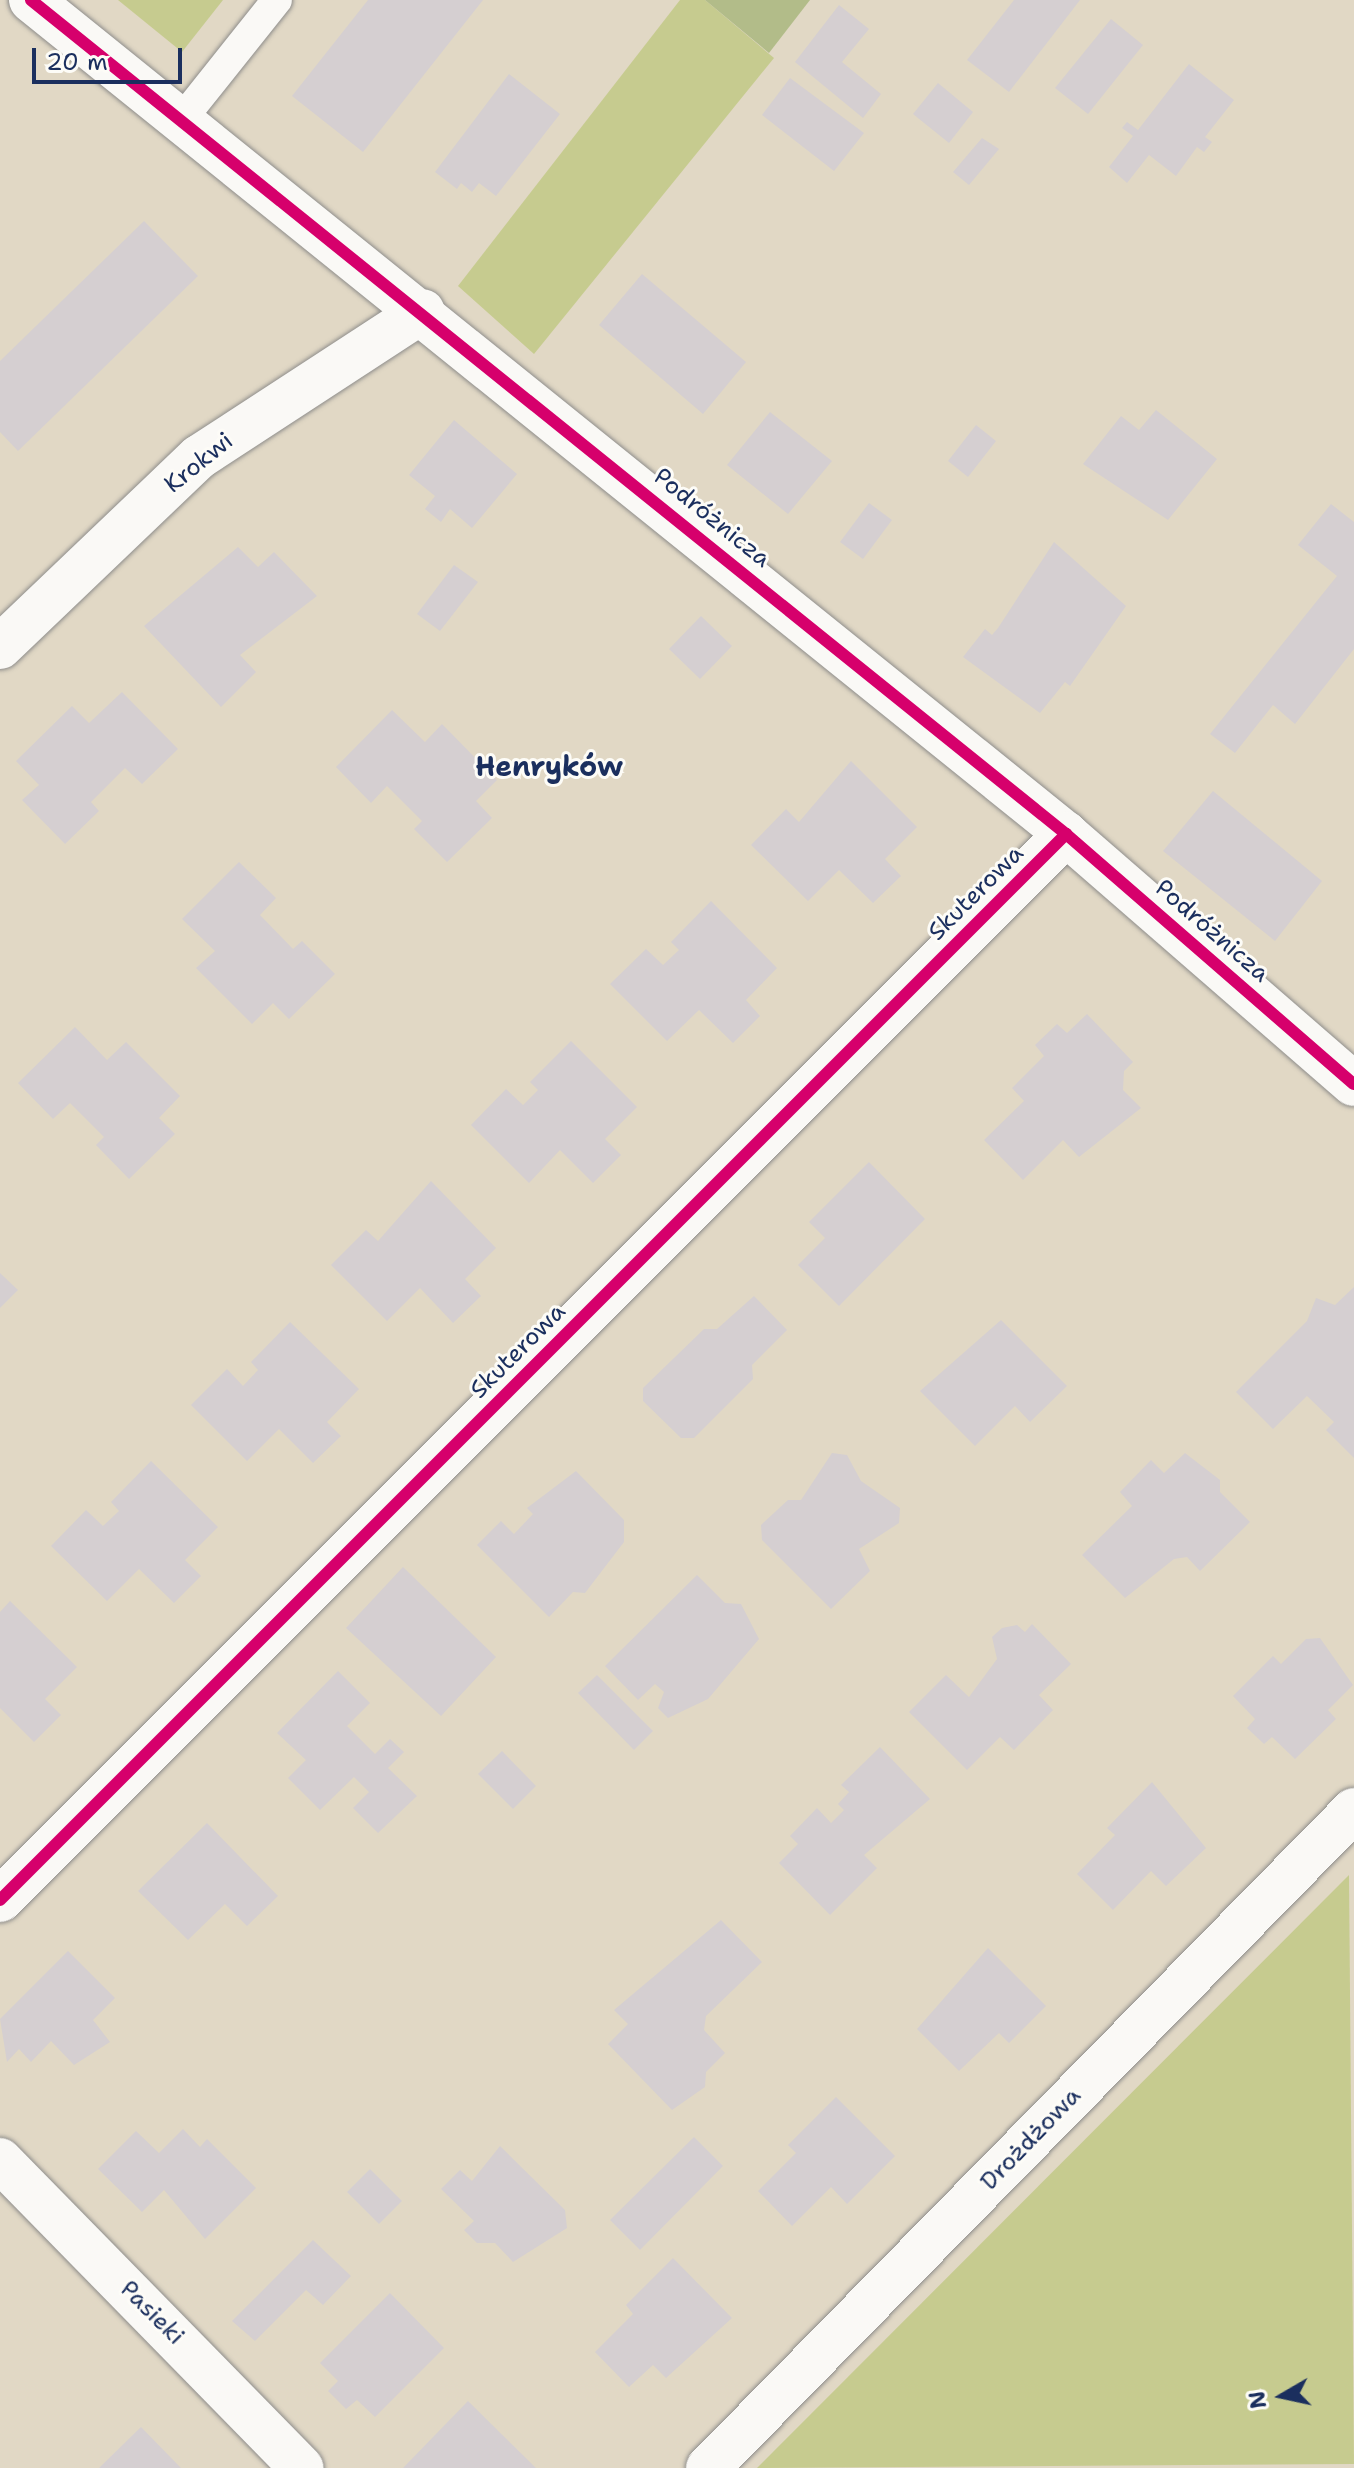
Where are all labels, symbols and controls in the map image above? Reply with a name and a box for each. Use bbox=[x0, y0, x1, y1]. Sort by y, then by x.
scale bar bbox=[36, 32, 186, 82]
text: 20 m bbox=[46, 46, 108, 78]
street label: Krokwi bbox=[159, 427, 239, 499]
street label: Podróżnicza bbox=[648, 462, 776, 574]
district label: Henryków bbox=[475, 749, 623, 783]
street label: Skuterowa bbox=[922, 839, 1030, 947]
street label: Podróżnicza bbox=[1149, 874, 1275, 988]
street label: Skuterowa bbox=[464, 1297, 572, 1405]
street label: Drożdżowa bbox=[975, 2082, 1087, 2196]
street label: Pasieki bbox=[114, 2275, 190, 2351]
north arrow bbox=[1242, 2356, 1322, 2436]
text: N bbox=[1242, 2389, 1273, 2411]

